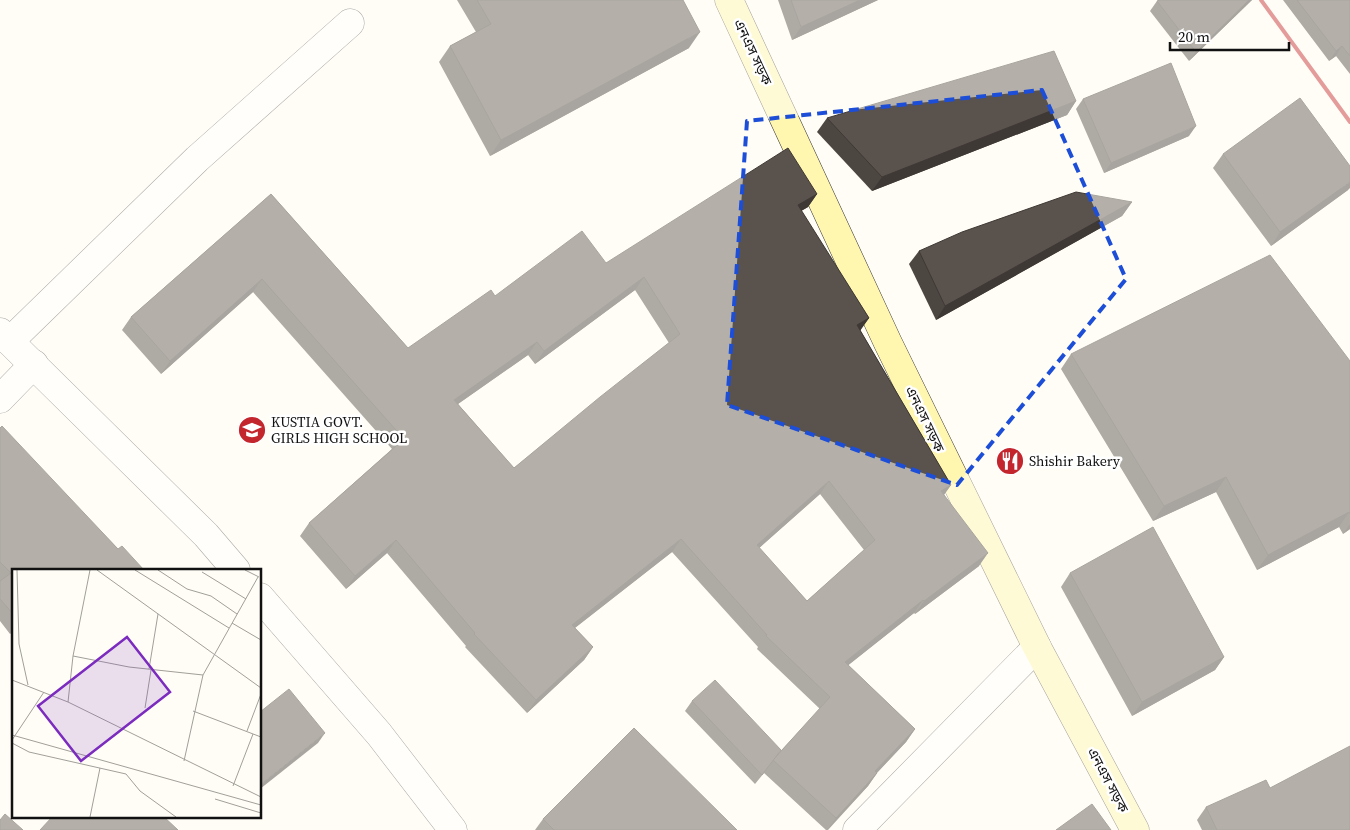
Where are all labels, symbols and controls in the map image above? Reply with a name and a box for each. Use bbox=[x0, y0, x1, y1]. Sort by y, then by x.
street label: এনএস সড়ক bbox=[729, 16, 777, 89]
scale bar bbox=[1170, 20, 1289, 52]
text: 20 m bbox=[1178, 26, 1210, 47]
street label: এনএস সড়ক bbox=[900, 383, 950, 456]
place label: KUSTIA GOVT. GIRLS HIGH SCHOOL bbox=[271, 412, 407, 448]
school or university icon: KUSTIA GOVT. GIRLS HIGH SCHOOL bbox=[237, 415, 267, 445]
restaurant icon: Shishir Bakery bbox=[995, 446, 1025, 476]
place label: Shishir Bakery bbox=[1029, 451, 1121, 471]
inset map bbox=[12, 569, 261, 818]
street label: এনএস সড়ক bbox=[1083, 744, 1134, 817]

